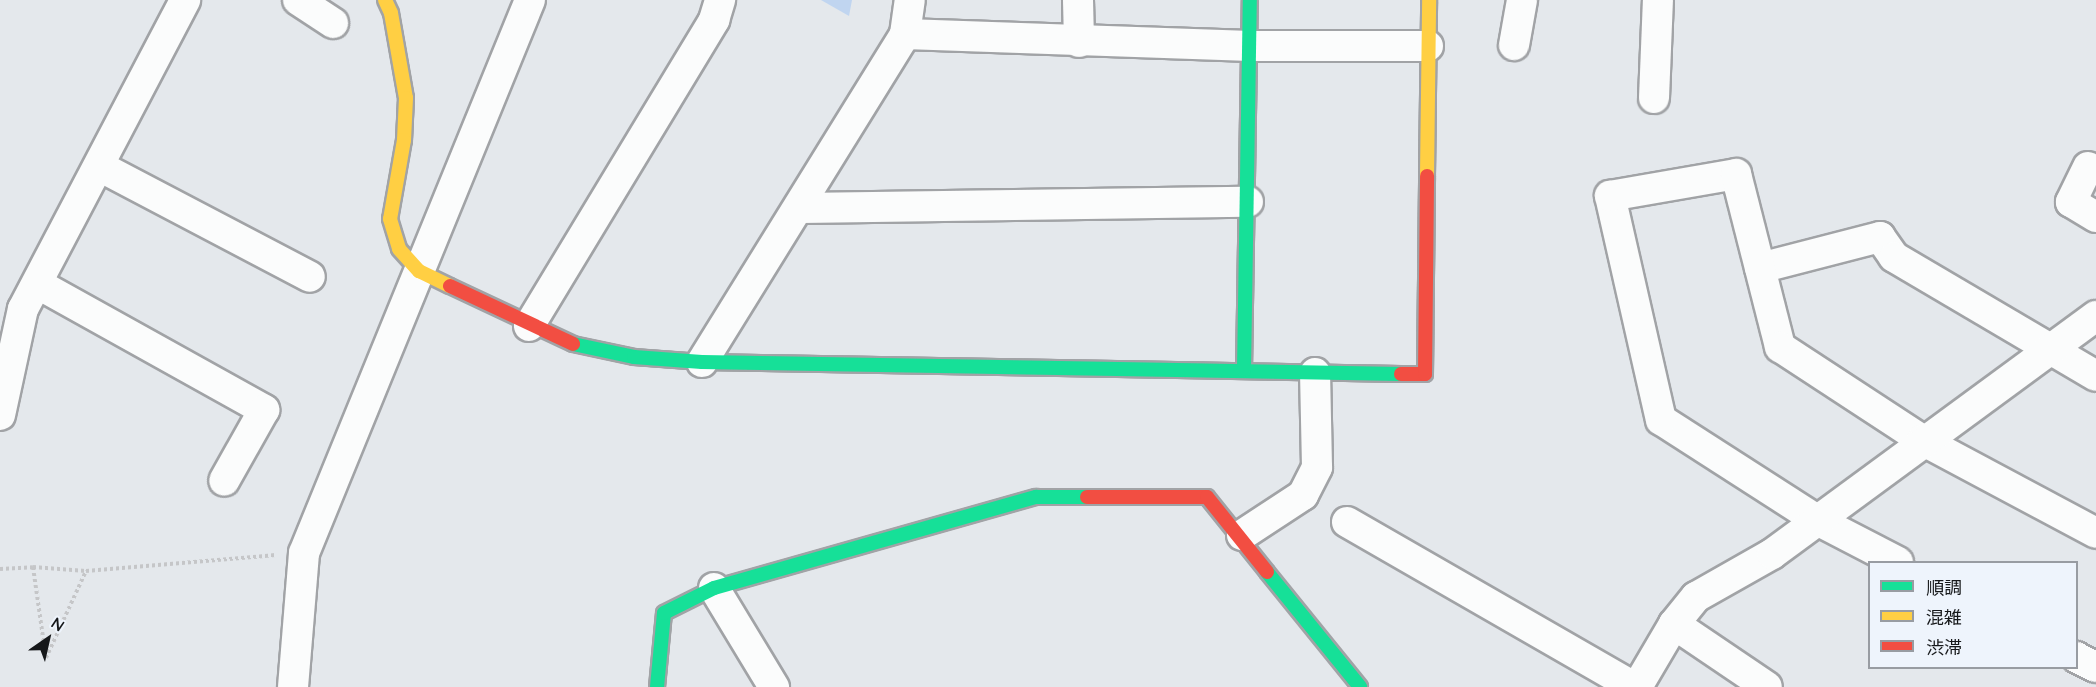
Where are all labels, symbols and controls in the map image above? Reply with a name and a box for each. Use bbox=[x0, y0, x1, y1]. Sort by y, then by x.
legend bbox=[1868, 561, 2078, 669]
text: 順調 bbox=[1926, 576, 1962, 599]
text: 混雑 bbox=[1926, 606, 1962, 629]
north arrow bbox=[18, 609, 78, 669]
text: N bbox=[48, 612, 69, 636]
text: 渋滞 bbox=[1926, 636, 1962, 659]

